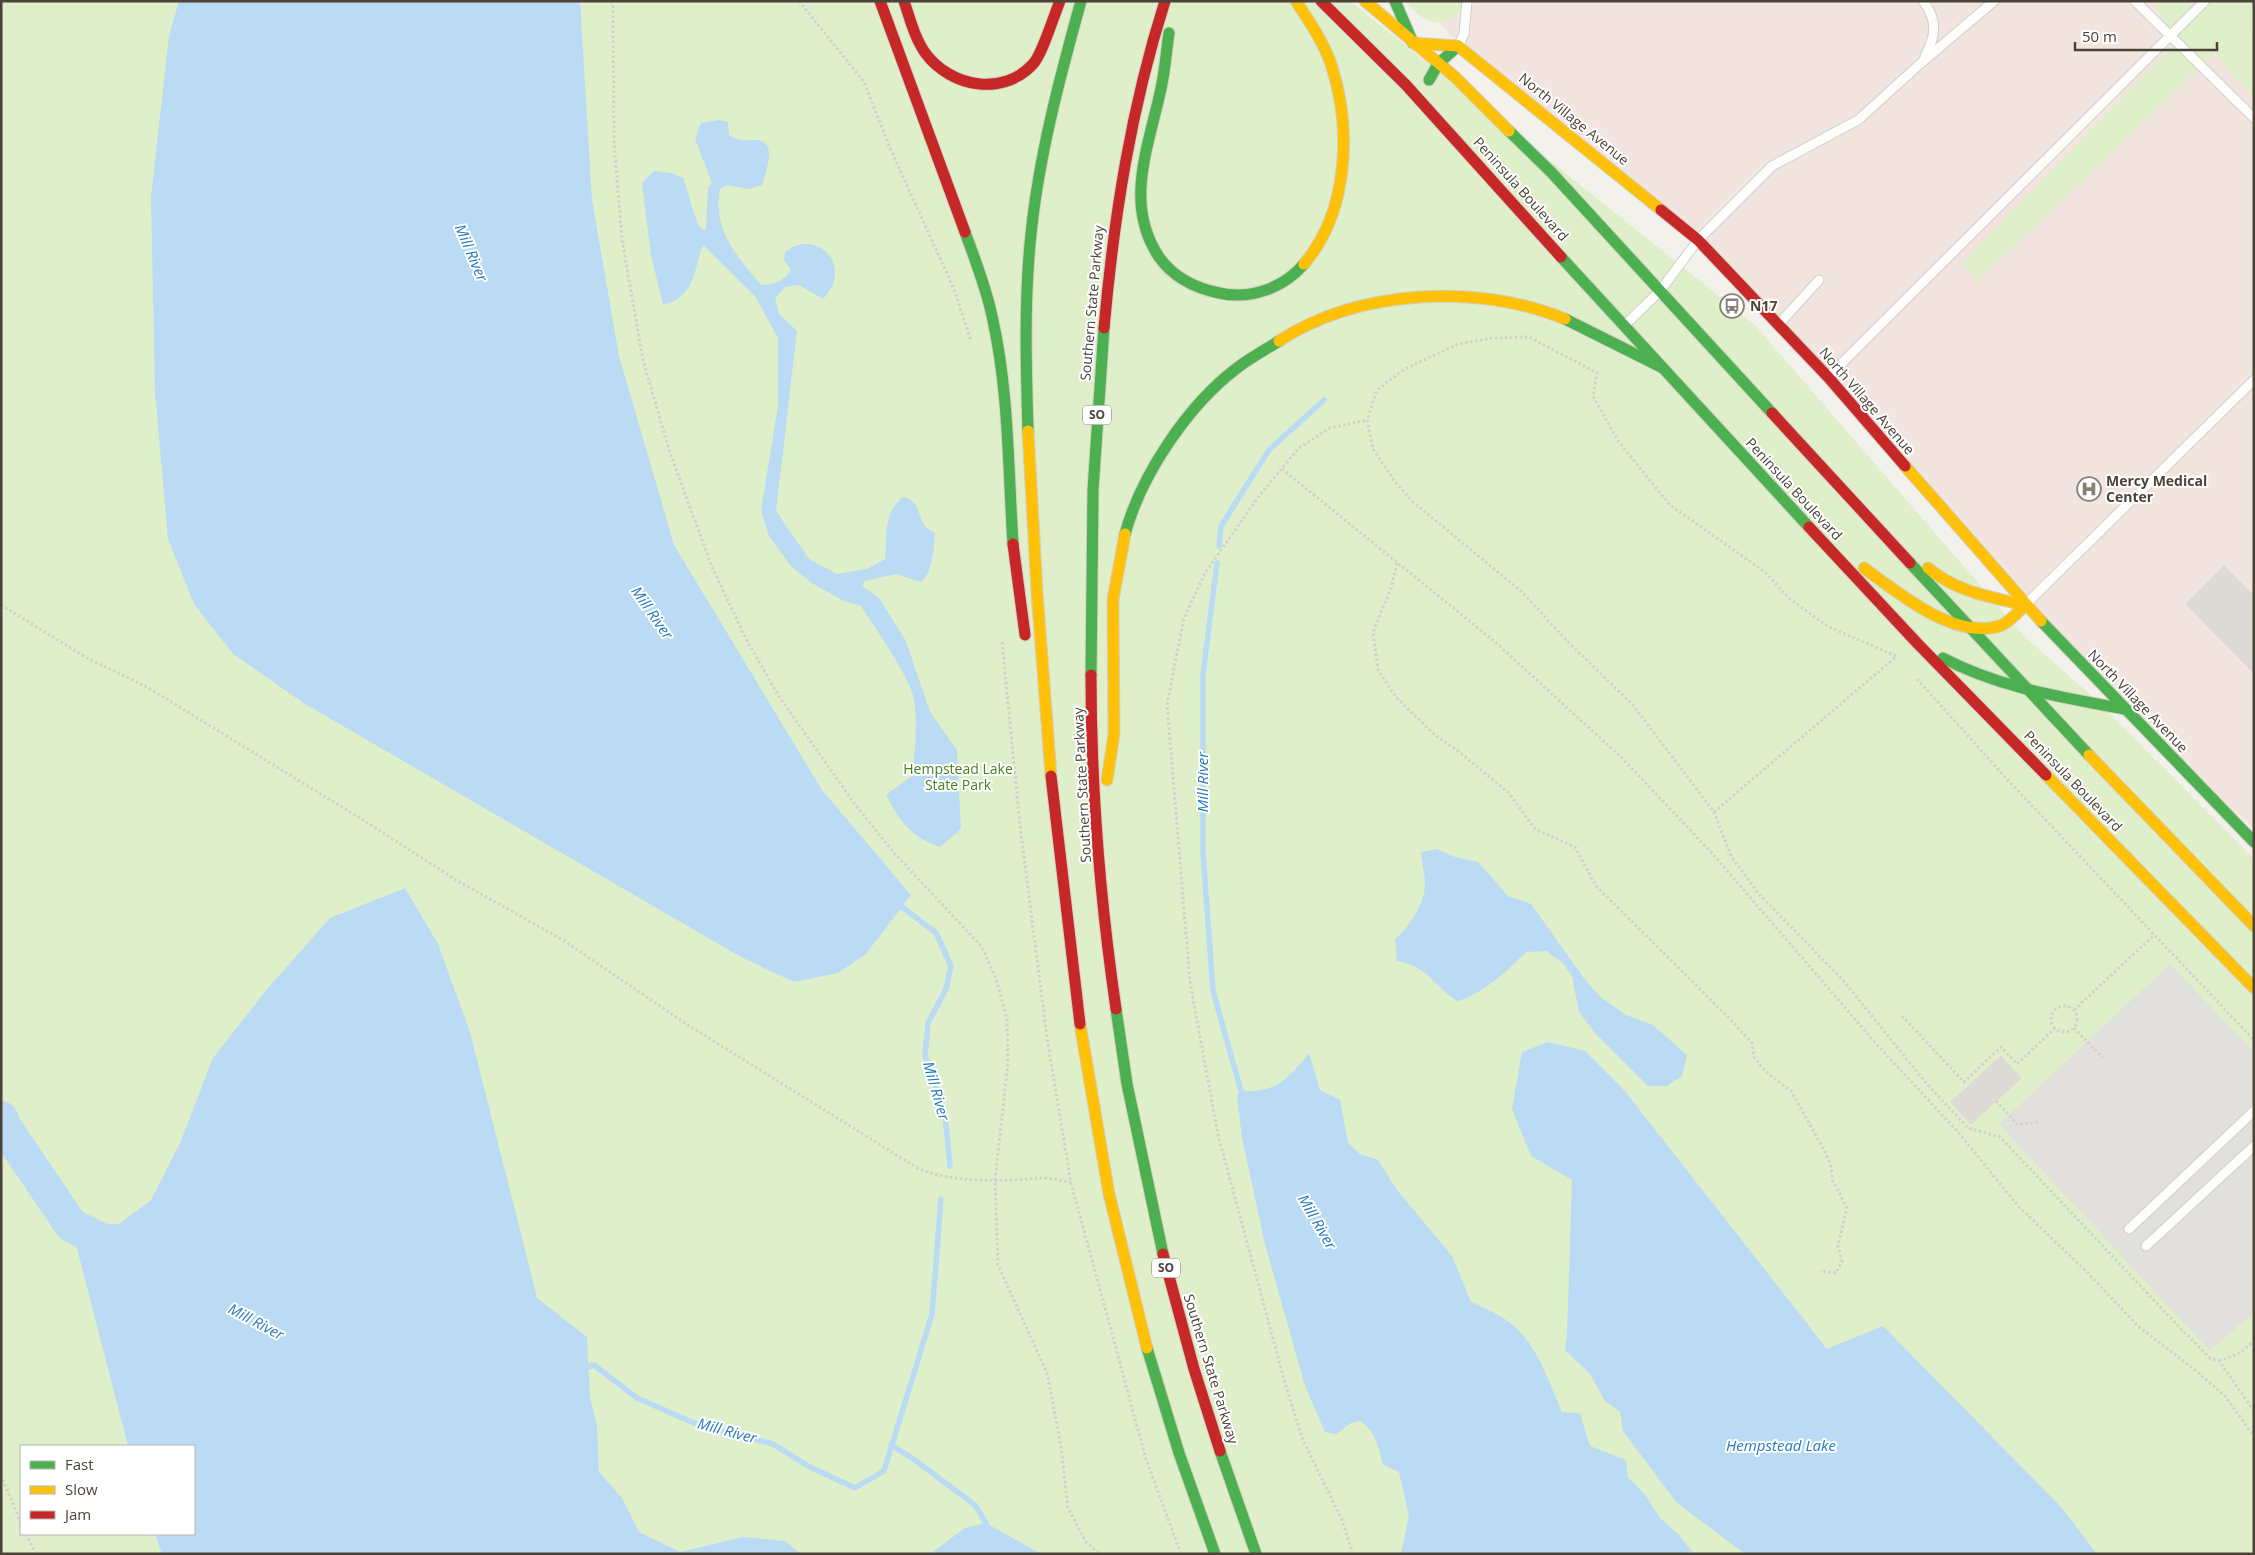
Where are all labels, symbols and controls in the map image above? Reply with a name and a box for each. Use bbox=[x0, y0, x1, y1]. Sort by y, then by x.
scale bar bbox=[2075, 20, 2218, 52]
text: 50 m bbox=[2082, 26, 2117, 46]
street label: North Village Avenue bbox=[1515, 68, 1633, 169]
street label: Peninsula Boulevard bbox=[1470, 133, 1573, 245]
water label: Mill River bbox=[451, 221, 493, 285]
street label: Southern State Parkway bbox=[1075, 223, 1108, 381]
bus stop icon: N17 bbox=[1719, 293, 1745, 319]
place label: N17 bbox=[1750, 296, 1777, 315]
street label: North Village Avenue bbox=[1815, 343, 1919, 459]
road number: SO bbox=[1083, 406, 1111, 424]
street label: Peninsula Boulevard bbox=[1742, 433, 1847, 544]
place label: Mercy Medical Center bbox=[2106, 471, 2207, 506]
hospital icon: Mercy Medical Center bbox=[2076, 476, 2102, 502]
water label: Mill River bbox=[627, 582, 679, 644]
street label: North Village Avenue bbox=[2084, 645, 2193, 756]
street label: Southern State Parkway bbox=[1068, 706, 1095, 863]
street label: Peninsula Boulevard bbox=[2020, 726, 2127, 835]
water label: Mill River bbox=[1192, 751, 1212, 812]
park label: Hempstead Lake State Park bbox=[903, 759, 1013, 794]
water label: Mill River bbox=[919, 1059, 955, 1124]
water label: Mill River bbox=[1294, 1190, 1342, 1254]
road number: SO bbox=[1152, 1258, 1180, 1278]
street label: Southern State Parkway bbox=[1180, 1292, 1244, 1447]
water label: Mill River bbox=[225, 1298, 289, 1345]
water label: Mill River bbox=[695, 1413, 760, 1448]
water label: Hempstead Lake bbox=[1726, 1435, 1836, 1455]
legend bbox=[20, 1445, 195, 1535]
text: Fast bbox=[65, 1454, 94, 1474]
text: Slow bbox=[65, 1479, 98, 1499]
text: Jam bbox=[63, 1504, 91, 1524]

